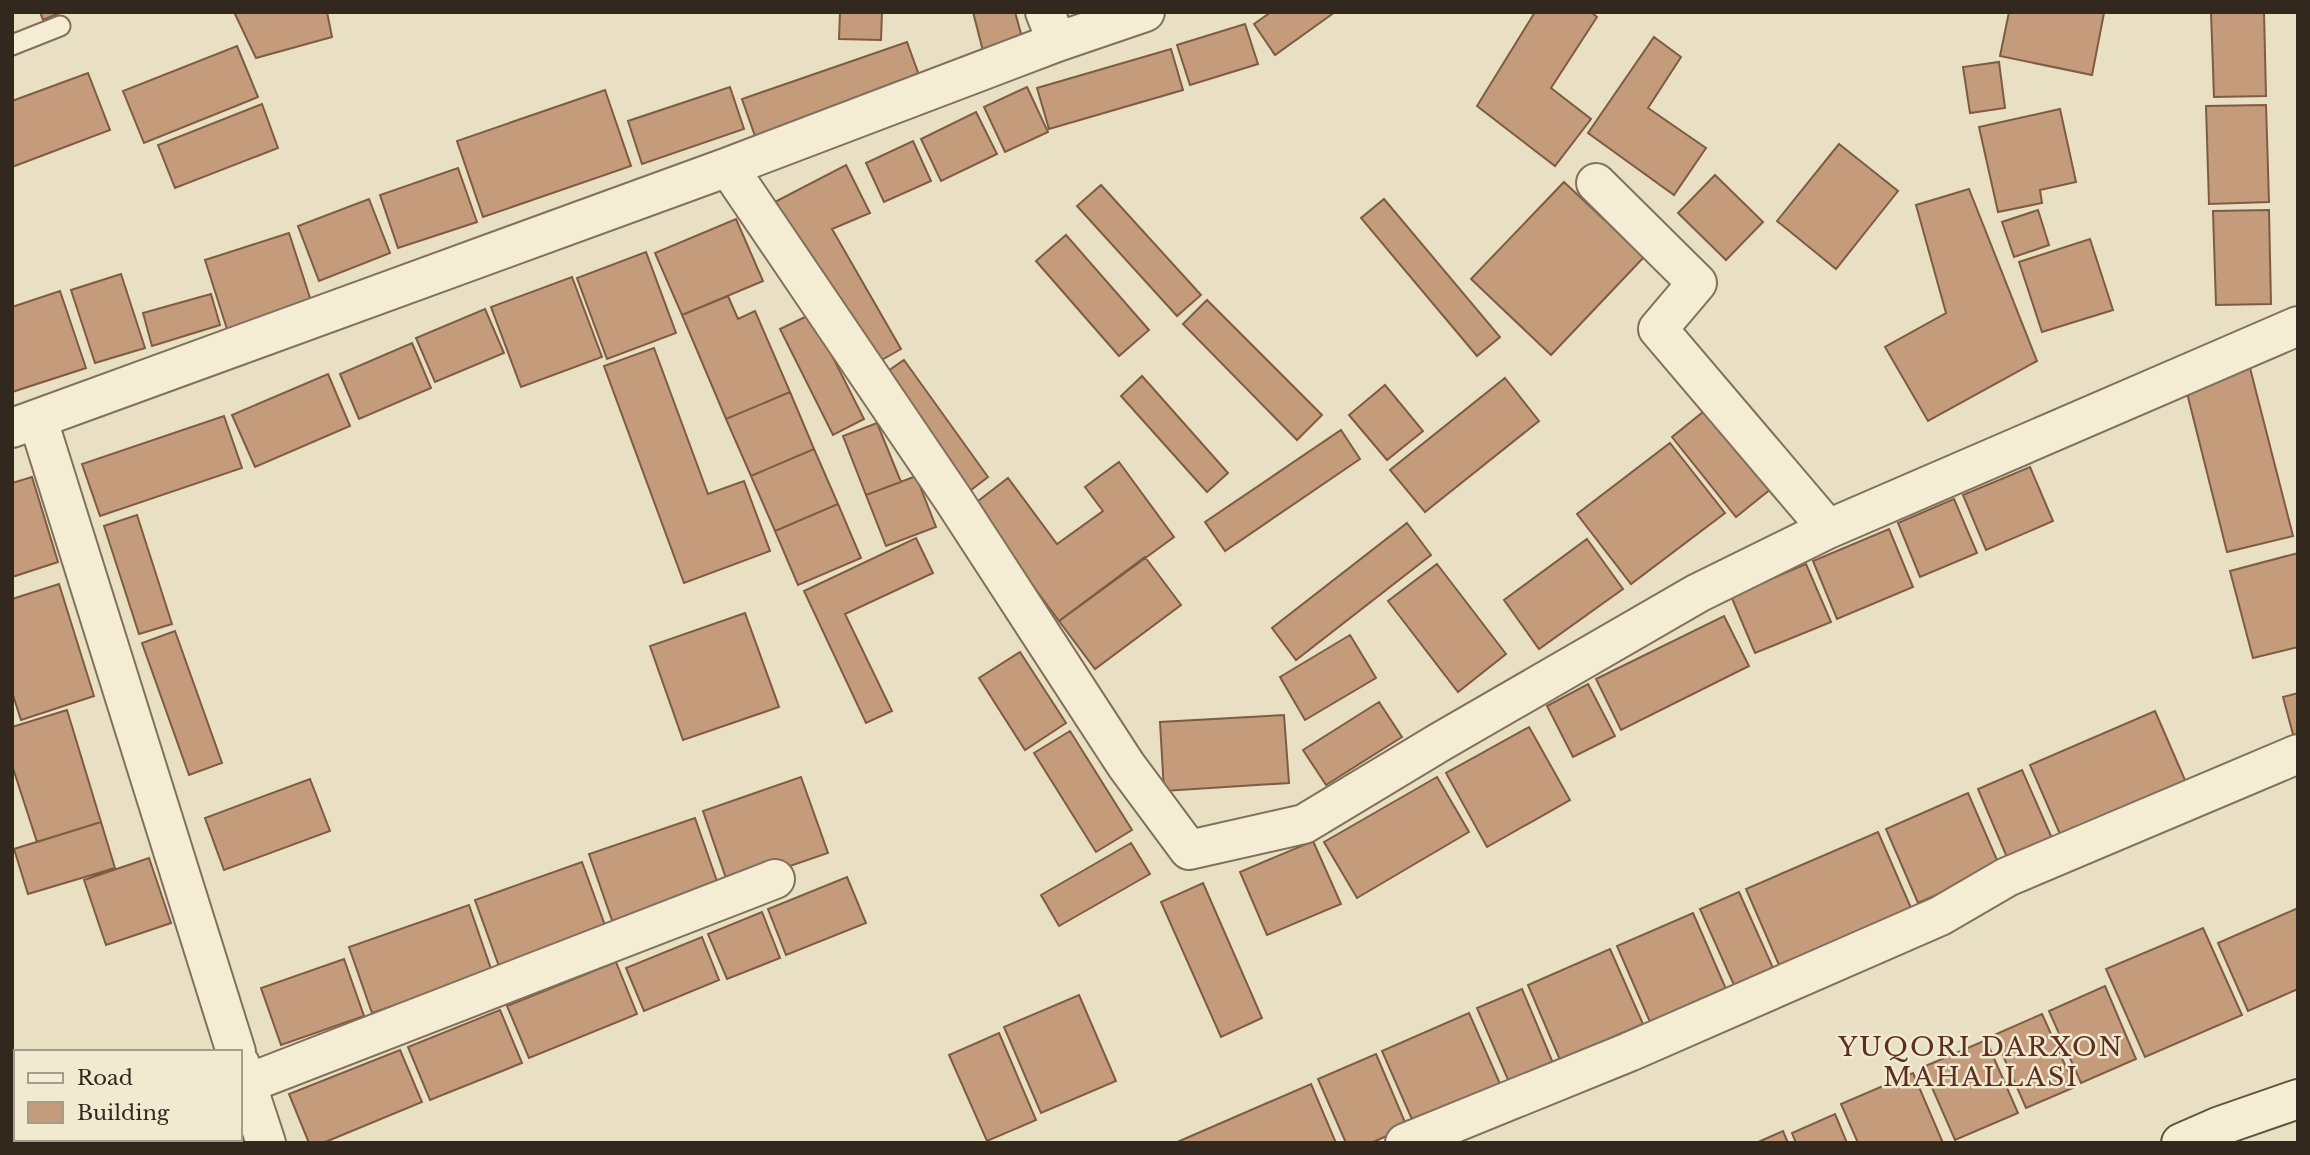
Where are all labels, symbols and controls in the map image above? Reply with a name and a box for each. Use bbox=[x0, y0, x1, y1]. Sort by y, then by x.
district label: YUQORI DARXON MAHALLASI bbox=[1837, 1031, 2124, 1093]
legend bbox=[14, 1050, 242, 1141]
text: Road bbox=[77, 1065, 133, 1091]
text: Building bbox=[77, 1100, 170, 1126]

